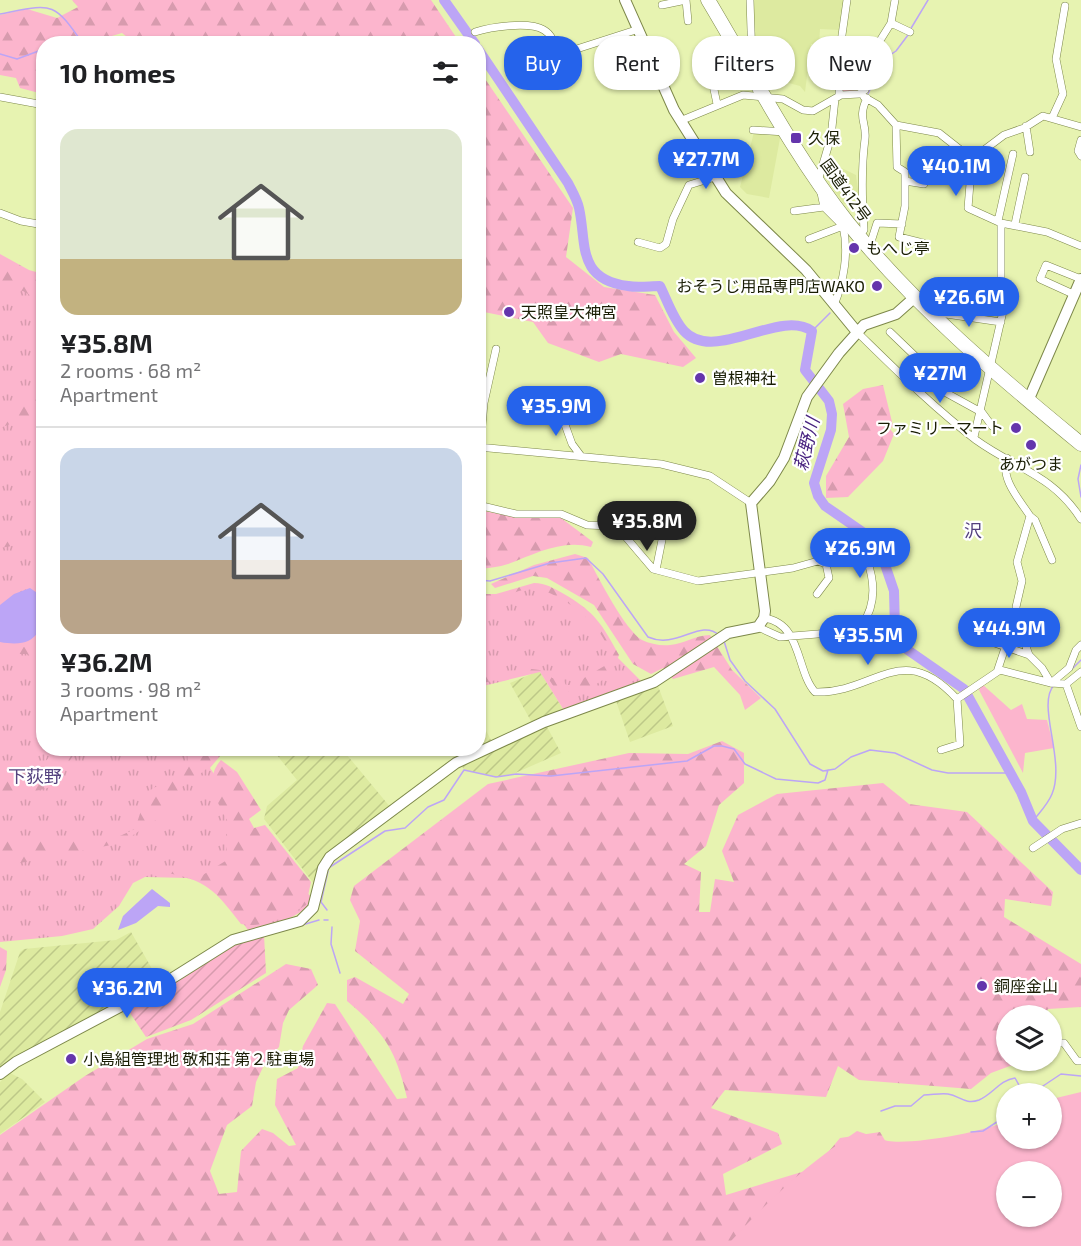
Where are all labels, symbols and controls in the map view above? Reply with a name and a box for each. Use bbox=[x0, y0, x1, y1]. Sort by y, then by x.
chip: Buy bbox=[504, 36, 582, 90]
chip: Rent bbox=[594, 36, 680, 90]
chip: Filters bbox=[692, 36, 795, 90]
chip: New bbox=[807, 36, 893, 90]
icon: filters bbox=[429, 56, 462, 89]
text: 10 homes bbox=[60, 57, 176, 88]
place label: 久保 bbox=[808, 128, 840, 147]
marker: 久保 bbox=[789, 131, 803, 145]
pin: ¥27.7M bbox=[657, 139, 755, 190]
text: ¥27.7M bbox=[672, 146, 740, 170]
pin: ¥40.1M bbox=[907, 146, 1005, 197]
text: ¥40.1M bbox=[921, 153, 991, 177]
street label: 国道412号 bbox=[817, 155, 876, 225]
icon: home bbox=[207, 168, 315, 276]
place label: もへじ亭 bbox=[866, 238, 930, 257]
marker: もへじ亭 bbox=[847, 241, 861, 255]
place label: おそうじ用品専門店WAKO bbox=[676, 276, 865, 295]
pin: ¥26.6M bbox=[920, 277, 1018, 328]
marker: おそうじ用品専門店WAKO bbox=[870, 279, 884, 293]
text: ¥26.6M bbox=[933, 284, 1005, 308]
place label: 天照皇大神宮 bbox=[521, 302, 617, 321]
marker: 天照皇大神宮 bbox=[502, 305, 516, 319]
text: ¥35.8M bbox=[60, 327, 153, 358]
pin: ¥27M bbox=[904, 353, 976, 404]
text: 2 rooms · 68 m² bbox=[60, 358, 201, 382]
text: ¥27M bbox=[913, 360, 967, 384]
place label: 曽根神社 bbox=[712, 368, 776, 387]
marker: 曽根神社 bbox=[693, 371, 707, 385]
text: Apartment bbox=[60, 382, 158, 406]
pin: ¥35.9M bbox=[507, 386, 605, 437]
text: ¥35.9M bbox=[521, 393, 591, 417]
water label: 萩野川 bbox=[789, 413, 824, 473]
place label: ファミリーマート bbox=[876, 418, 1004, 437]
marker: ファミリーマート bbox=[1009, 421, 1023, 435]
marker: あがつま bbox=[1024, 438, 1038, 452]
place label: あがつま bbox=[999, 454, 1063, 473]
icon: home bbox=[207, 487, 315, 595]
pin: ¥35.8M bbox=[598, 501, 696, 552]
text: ¥35.8M bbox=[611, 508, 683, 532]
district label: 沢 bbox=[964, 519, 982, 541]
pin: ¥26.9M bbox=[811, 528, 909, 579]
text: ¥26.9M bbox=[824, 535, 896, 559]
pin: ¥44.9M bbox=[960, 608, 1058, 659]
pin: ¥35.5M bbox=[819, 615, 917, 666]
text: ¥44.9M bbox=[972, 615, 1046, 639]
text: ¥35.5M bbox=[833, 622, 903, 646]
text: ¥36.2M bbox=[60, 646, 153, 677]
text: 3 rooms · 98 m² bbox=[60, 677, 201, 701]
text: Apartment bbox=[60, 701, 158, 725]
district label: 下荻野 bbox=[8, 765, 62, 787]
pin: ¥36.2M bbox=[78, 968, 176, 1019]
text: ¥36.2M bbox=[91, 975, 163, 999]
place label: 銅座金山 bbox=[994, 976, 1058, 995]
marker: 銅座金山 bbox=[975, 979, 989, 993]
map controls bbox=[996, 1005, 1062, 1227]
button: layers bbox=[996, 1005, 1062, 1071]
place label: 小島組管理地 敬和荘 第２駐車場 bbox=[83, 1049, 314, 1068]
marker: 小島組管理地 敬和荘 第２駐車場 bbox=[64, 1052, 78, 1066]
button: + bbox=[996, 1083, 1062, 1149]
button: − bbox=[996, 1161, 1062, 1227]

